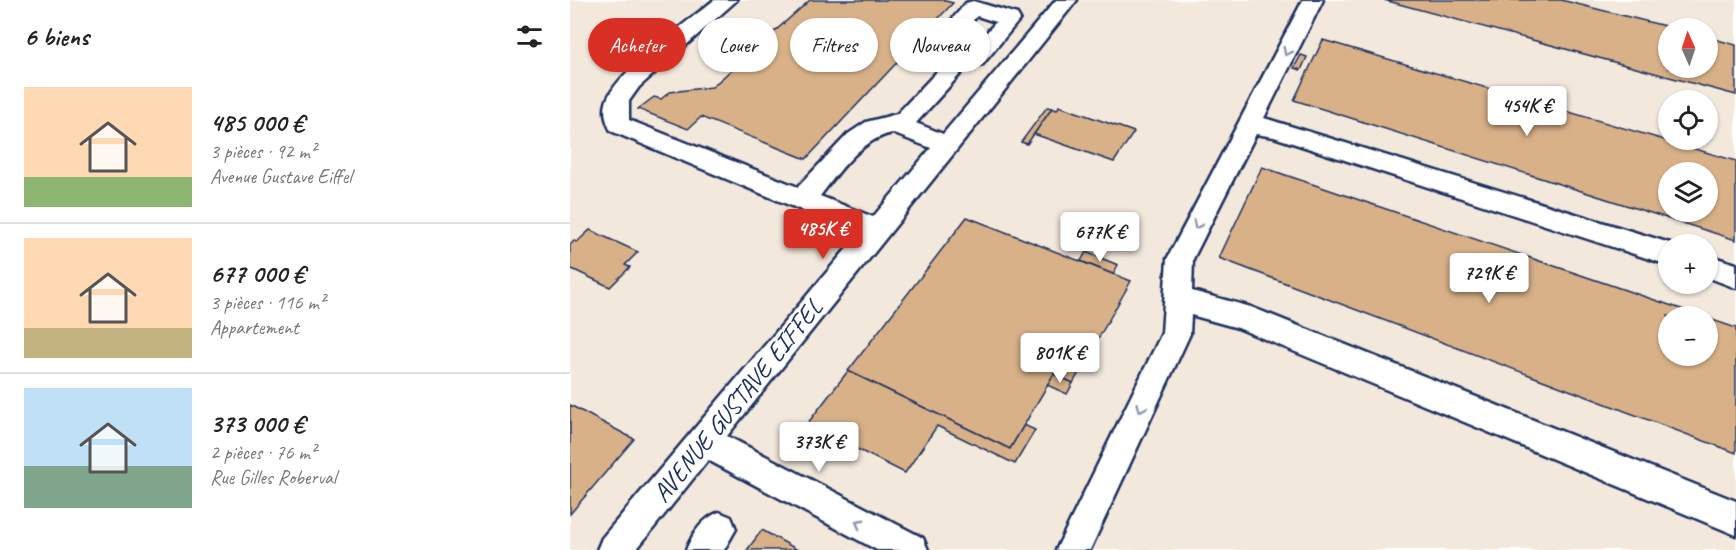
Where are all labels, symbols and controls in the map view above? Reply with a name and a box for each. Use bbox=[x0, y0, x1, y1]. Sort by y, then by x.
chip: Acheter bbox=[588, 18, 686, 72]
chip: Louer bbox=[698, 18, 778, 72]
chip: Filtres bbox=[790, 18, 878, 72]
chip: Nouveau bbox=[890, 18, 990, 72]
north arrow bbox=[1658, 18, 1718, 78]
map controls bbox=[1658, 18, 1718, 366]
text: 6 biens bbox=[24, 20, 89, 53]
icon: filters bbox=[513, 20, 546, 53]
one-way arrow bbox=[1282, 46, 1294, 57]
pin: 454K € bbox=[1478, 86, 1576, 137]
button: locate bbox=[1658, 90, 1718, 150]
text: 454K € bbox=[1502, 93, 1552, 118]
text: 485 000 € bbox=[210, 106, 304, 139]
icon: home bbox=[72, 111, 144, 183]
text: 3 pièces · 92 m² bbox=[210, 139, 316, 164]
button: layers bbox=[1658, 162, 1718, 222]
text: Avenue Gustave Eiffel bbox=[210, 164, 352, 189]
pin: 485K € bbox=[774, 209, 872, 260]
pin: 677K € bbox=[1051, 212, 1149, 263]
text: 485K € bbox=[798, 216, 848, 241]
text: 677K € bbox=[1074, 219, 1126, 244]
one-way arrow bbox=[1193, 219, 1204, 230]
button: + bbox=[1658, 234, 1718, 294]
pin: 729K € bbox=[1440, 253, 1538, 304]
text: 677 000 € bbox=[210, 257, 305, 290]
text: 729K € bbox=[1464, 260, 1514, 285]
icon: home bbox=[72, 262, 144, 334]
text: 3 pièces · 116 m² bbox=[210, 290, 325, 315]
street label: AVENUE GUSTAVE EIFFEL bbox=[645, 291, 830, 509]
button: − bbox=[1658, 306, 1718, 366]
text: Appartement bbox=[210, 315, 299, 340]
pin: 801K € bbox=[1011, 333, 1109, 384]
text: 801K € bbox=[1035, 340, 1086, 365]
one-way arrow bbox=[1136, 402, 1148, 413]
text: 373 000 € bbox=[210, 407, 304, 440]
icon: home bbox=[72, 412, 144, 484]
pin: 373K € bbox=[770, 422, 868, 473]
text: 373K € bbox=[794, 429, 844, 454]
text: 2 pièces · 76 m² bbox=[210, 440, 316, 465]
text: Rue Gilles Roberval bbox=[210, 465, 336, 490]
one-way arrow bbox=[855, 519, 865, 530]

